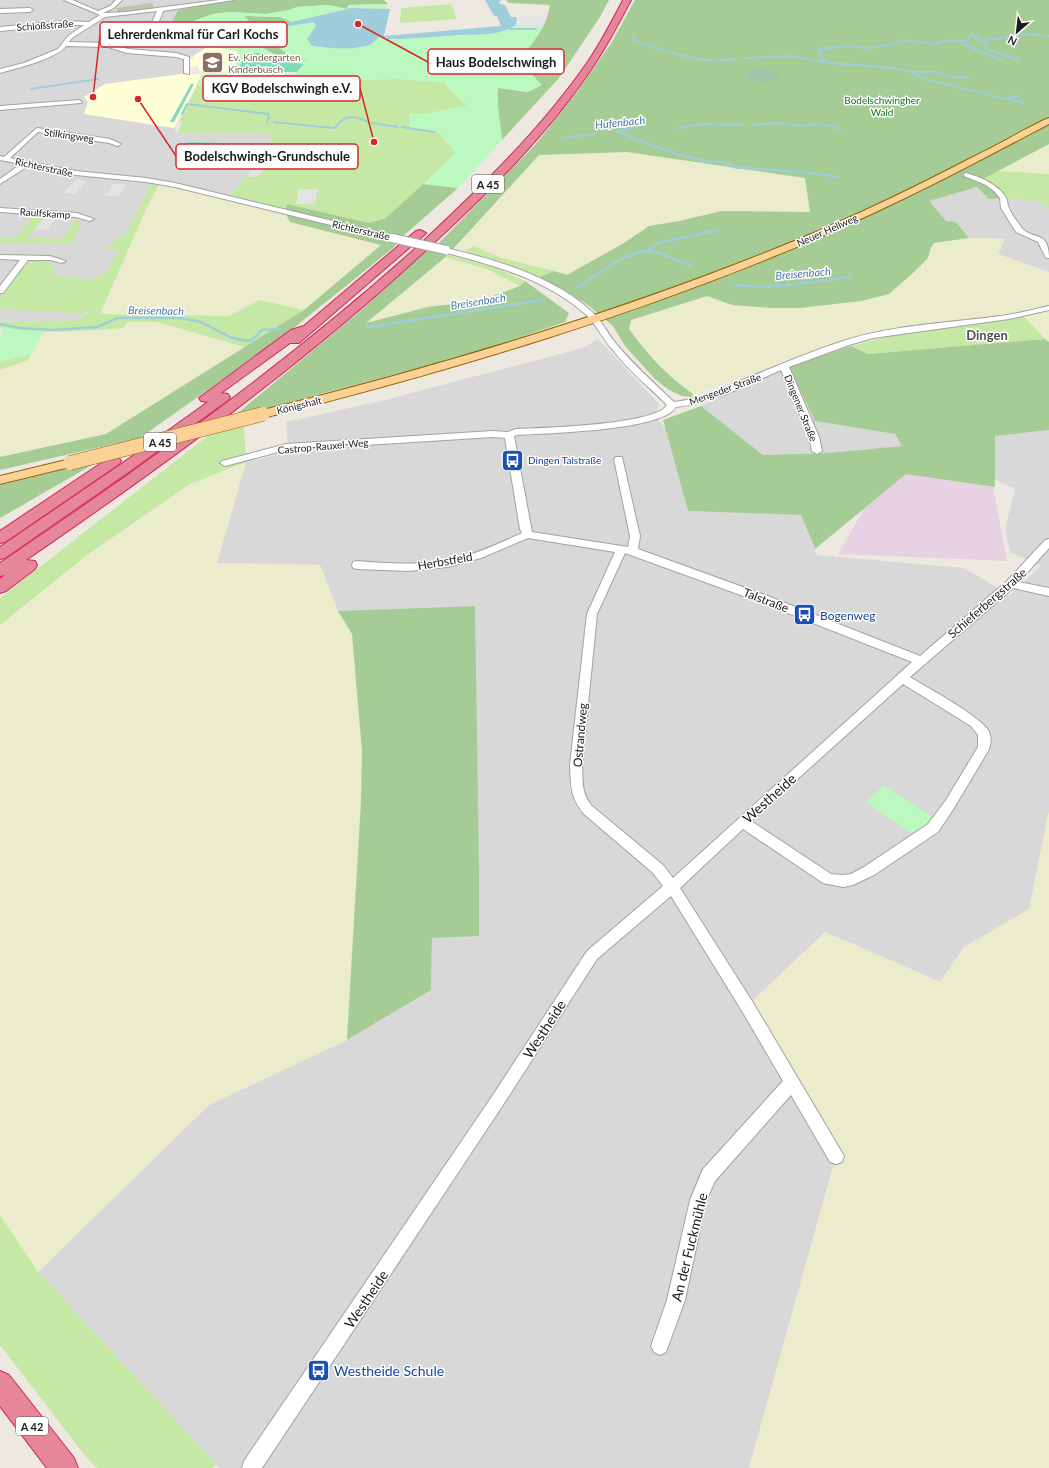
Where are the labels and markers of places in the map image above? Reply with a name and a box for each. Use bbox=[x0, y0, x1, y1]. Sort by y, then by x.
callout: Lehrerdenkmal für Carl Kochs bbox=[100, 22, 287, 47]
callout: Haus Bodelschwingh bbox=[428, 49, 564, 74]
school or university icon: Ev. Kindergarten Kinderbusch bbox=[199, 50, 225, 76]
place label: Ev. Kindergarten Kinderbusch bbox=[228, 51, 301, 75]
callout: KGV Bodelschwingh e.V. bbox=[203, 76, 360, 101]
callout: Bodelschwingh-Grundschule bbox=[176, 144, 358, 169]
bus stop icon: Dingen Talstraße bbox=[499, 447, 525, 473]
place label: Dingen Talstraße bbox=[528, 454, 601, 466]
bus stop icon: Bogenweg bbox=[792, 602, 818, 628]
place label: Bogenweg bbox=[820, 608, 876, 623]
bus stop icon: Westheide Schule bbox=[305, 1357, 331, 1383]
place label: Westheide Schule bbox=[334, 1362, 444, 1379]

